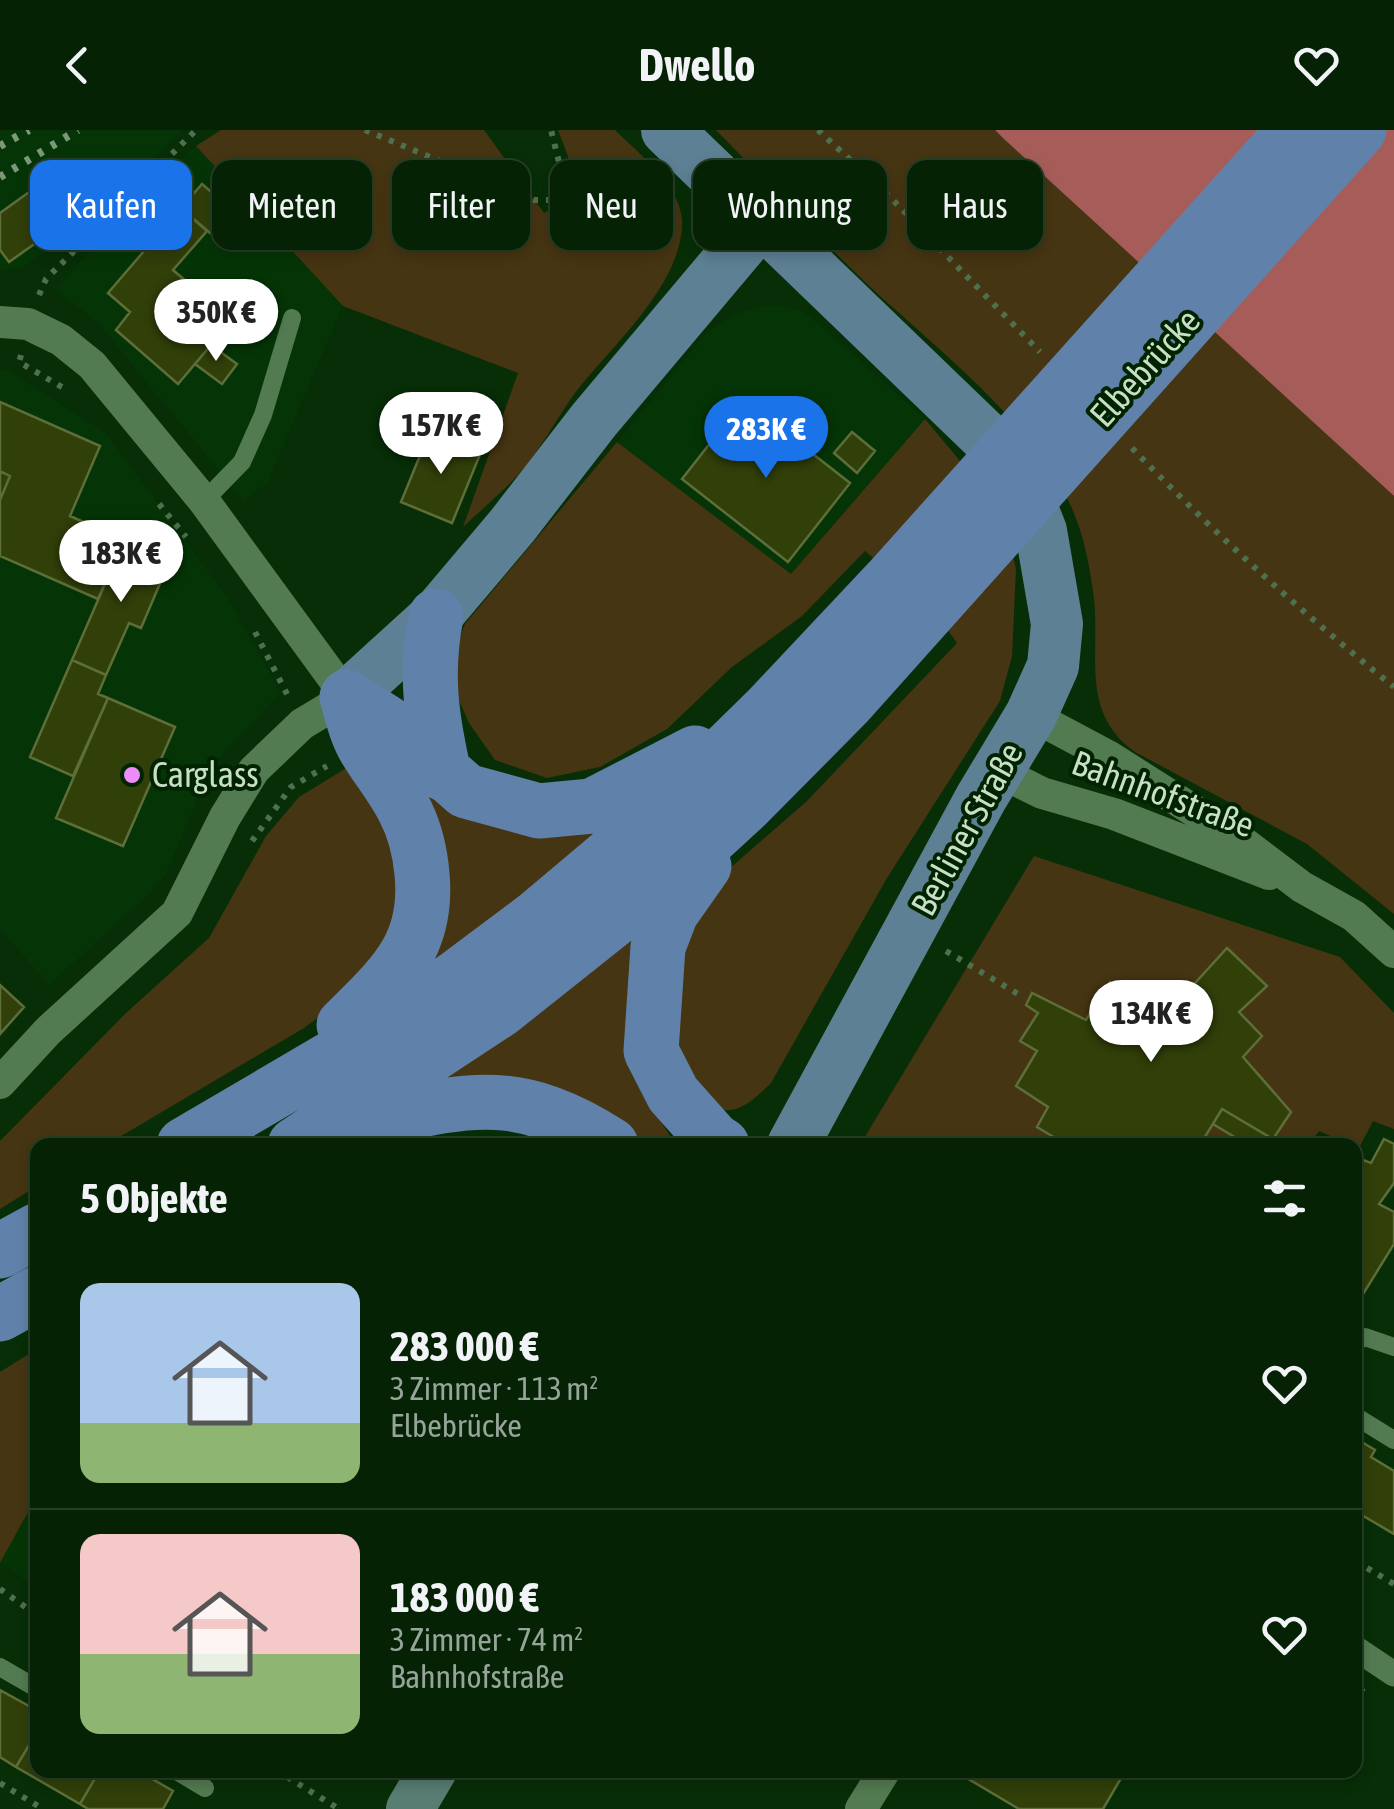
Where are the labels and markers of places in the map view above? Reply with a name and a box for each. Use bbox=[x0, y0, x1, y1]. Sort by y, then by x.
pin: 350K € bbox=[135, 279, 297, 364]
pin: 157K € bbox=[360, 392, 522, 477]
pin: 283K € bbox=[685, 396, 847, 481]
pin: 183K € bbox=[40, 520, 202, 605]
place label: Carglass bbox=[152, 754, 259, 794]
marker: Carglass bbox=[121, 764, 143, 786]
pin: 134K € bbox=[1070, 980, 1232, 1065]

